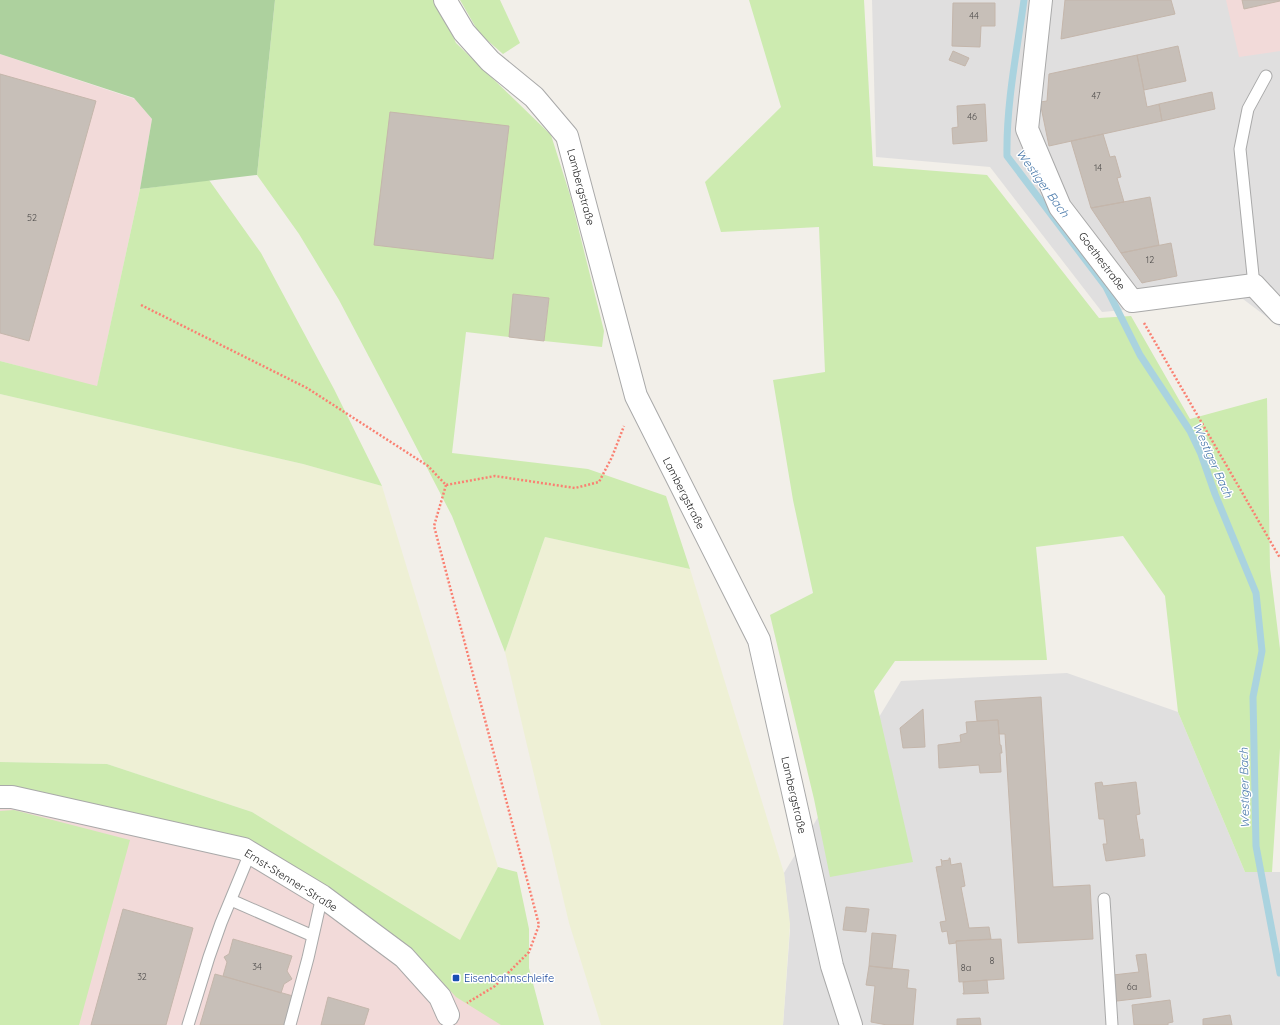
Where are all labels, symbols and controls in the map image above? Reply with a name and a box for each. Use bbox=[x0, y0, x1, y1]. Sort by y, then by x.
house number: 44 bbox=[969, 10, 979, 21]
house number: 47 bbox=[1091, 90, 1101, 101]
house number: 46 bbox=[967, 111, 977, 122]
water label: Westiger Bach bbox=[1013, 146, 1073, 220]
street label: Lambergstraße bbox=[564, 147, 598, 227]
house number: 14 bbox=[1094, 162, 1102, 173]
house number: 52 bbox=[27, 212, 37, 223]
street label: Goethestraße bbox=[1076, 229, 1128, 293]
house number: 12 bbox=[1146, 254, 1154, 265]
water label: Westiger Bach bbox=[1190, 420, 1236, 500]
street label: Lambergstraße bbox=[660, 455, 708, 531]
water label: Westiger Bach bbox=[1236, 747, 1252, 828]
street label: Lambergstraße bbox=[778, 755, 810, 835]
street label: Ernst-Stenner-Straße bbox=[242, 846, 340, 914]
house number: 8 bbox=[990, 955, 995, 966]
house number: 34 bbox=[252, 961, 262, 972]
house number: 8a bbox=[961, 962, 971, 973]
house number: 32 bbox=[137, 971, 147, 982]
place label: Eisenbahnschleife bbox=[464, 971, 554, 985]
marker: Eisenbahnschleife bbox=[451, 973, 461, 983]
house number: 6a bbox=[1127, 981, 1137, 992]

